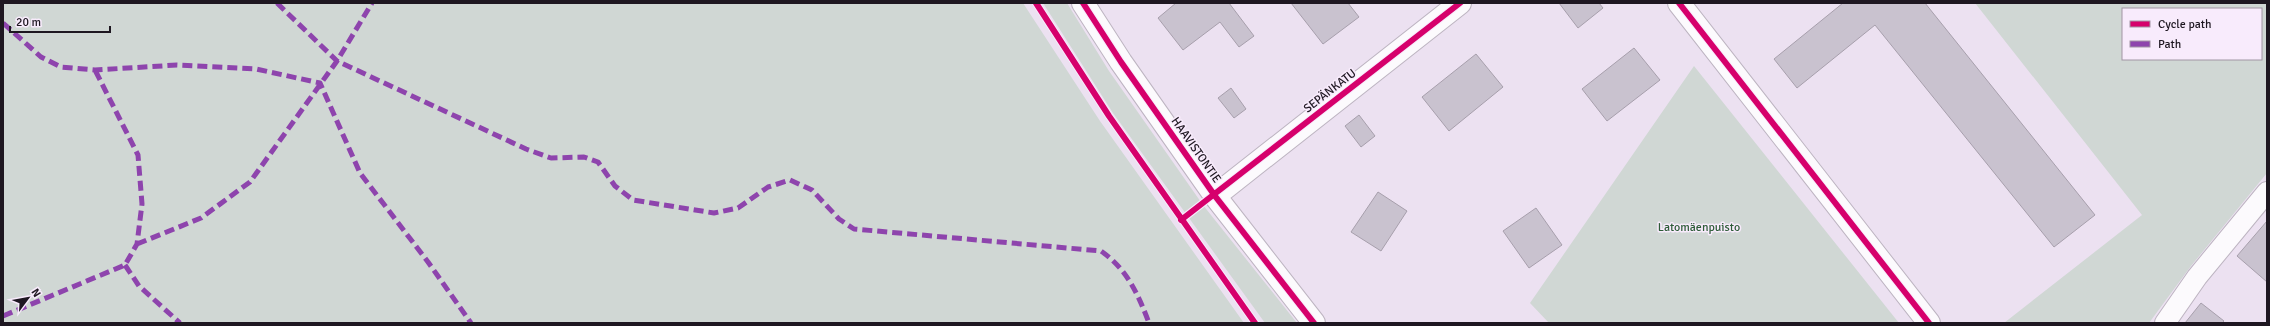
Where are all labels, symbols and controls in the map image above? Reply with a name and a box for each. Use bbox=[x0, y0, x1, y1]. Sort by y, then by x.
scale bar bbox=[10, 8, 110, 34]
legend bbox=[2122, 8, 2262, 60]
text: 20 m bbox=[16, 15, 41, 30]
text: Cycle path bbox=[2158, 17, 2211, 32]
text: Path bbox=[2158, 37, 2181, 52]
street label: SEPÄNKATU bbox=[1301, 66, 1359, 116]
street label: HAAVISTONTIE bbox=[1168, 114, 1224, 186]
park label: Latomäenpuisto bbox=[1658, 220, 1740, 235]
north arrow bbox=[8, 278, 48, 318]
text: N bbox=[29, 286, 44, 300]

